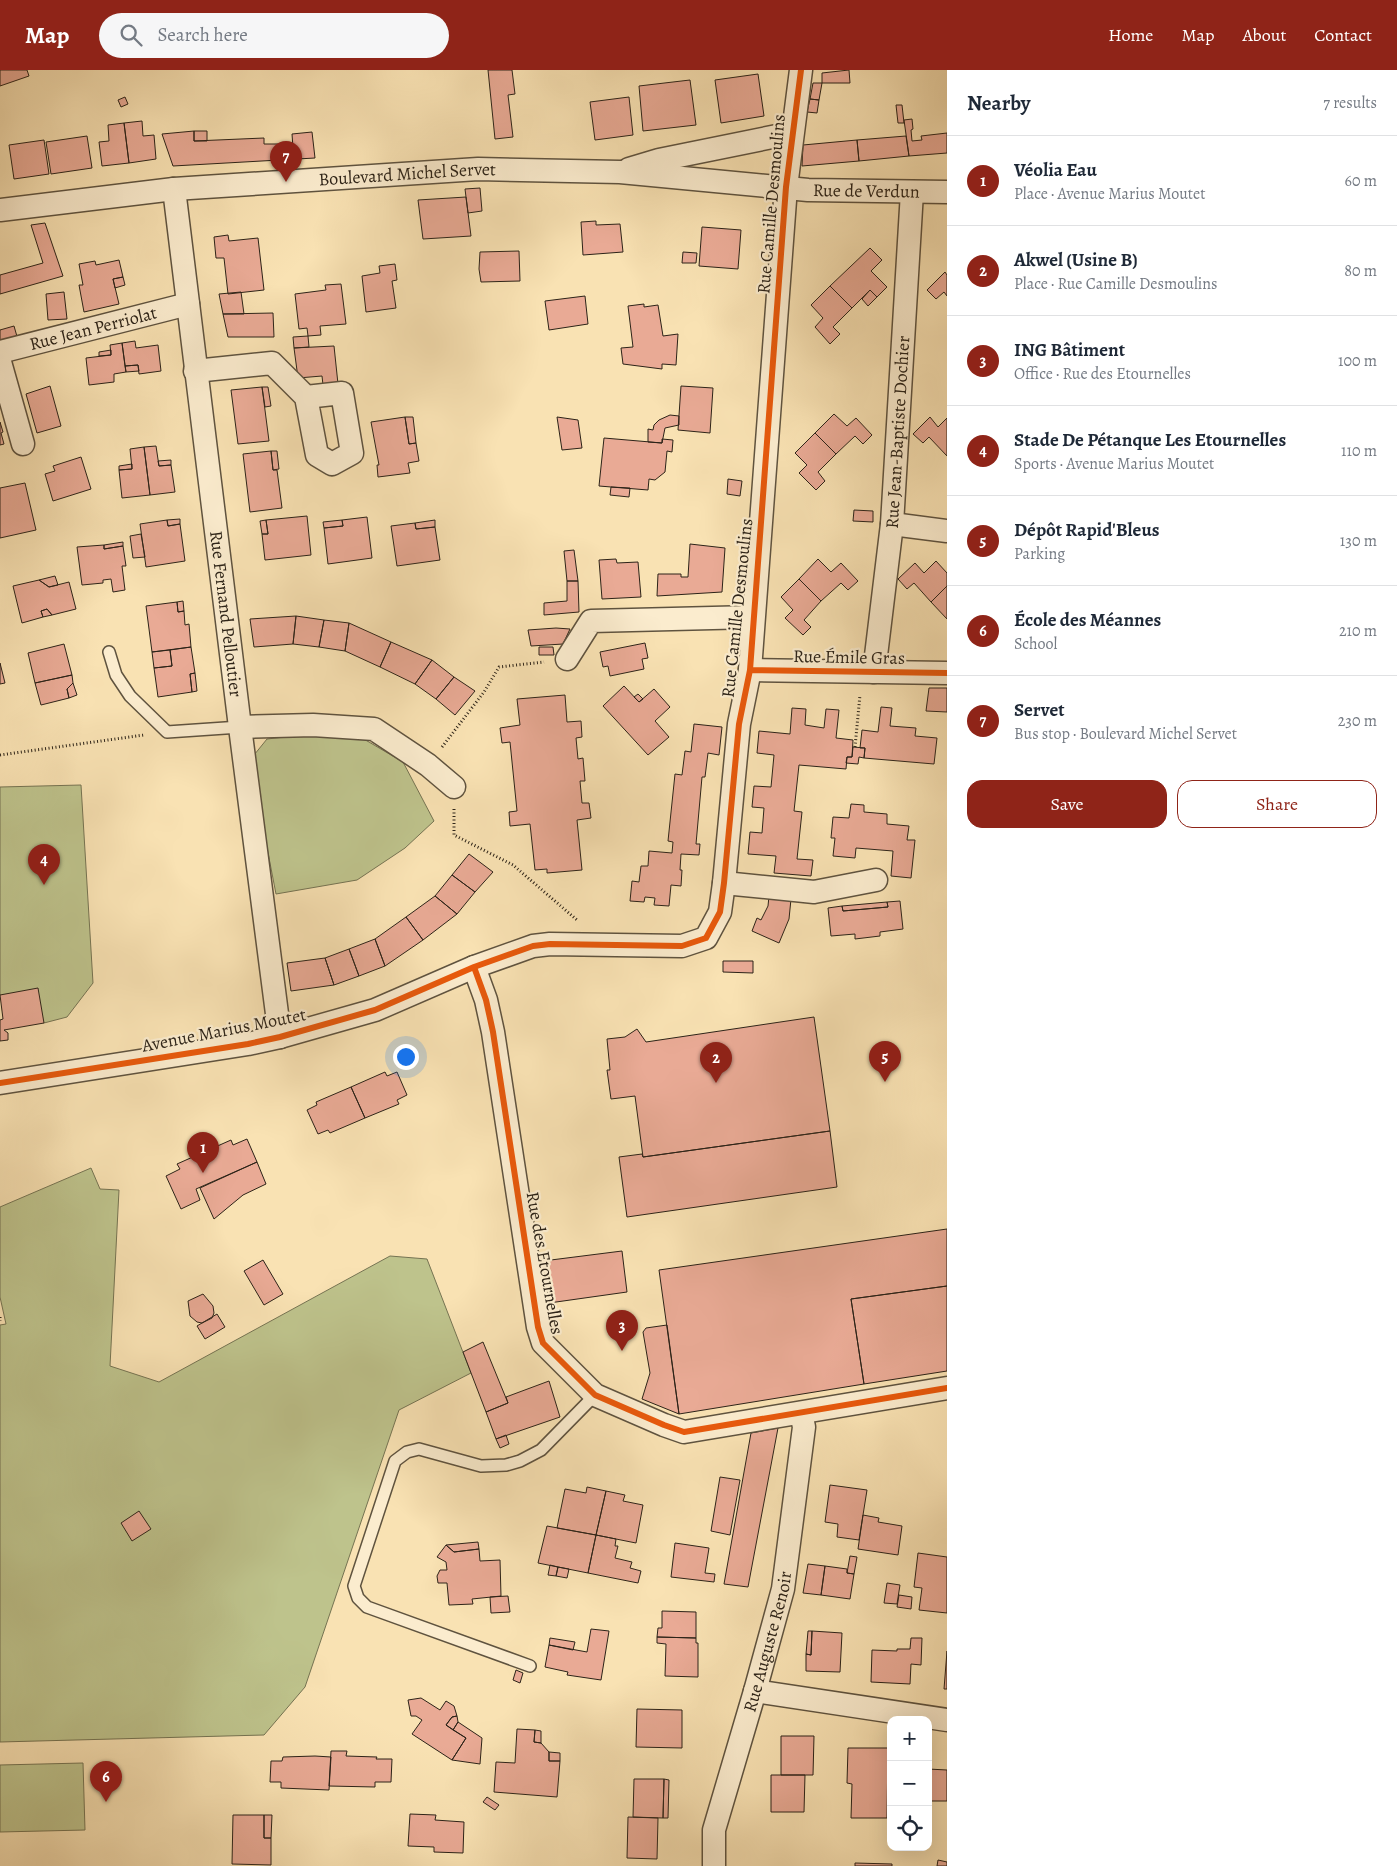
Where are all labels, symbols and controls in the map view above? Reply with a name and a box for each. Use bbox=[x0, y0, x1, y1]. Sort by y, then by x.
search box bbox=[99, 13, 449, 58]
text: Map bbox=[25, 19, 69, 51]
icon: search bbox=[117, 21, 145, 49]
text: Search here bbox=[157, 22, 248, 48]
text: Home bbox=[1108, 23, 1153, 47]
text: Map bbox=[1181, 23, 1214, 47]
text: About bbox=[1242, 23, 1286, 47]
text: Contact bbox=[1314, 23, 1372, 47]
text: Nearby bbox=[967, 89, 1030, 117]
text: 7 results bbox=[1323, 92, 1377, 114]
street label: Rue Camille Desmoulins bbox=[751, 113, 791, 295]
pin: 7 bbox=[270, 141, 302, 182]
street label: Boulevard Michel Servet bbox=[318, 157, 496, 191]
text: Véolia Eau bbox=[1014, 157, 1097, 183]
text: 1 bbox=[980, 170, 986, 192]
text: 60 m bbox=[1345, 170, 1377, 192]
street label: Rue de Verdun bbox=[813, 178, 920, 204]
text: Place · Avenue Marius Moutet bbox=[1014, 183, 1206, 205]
text: Akwel (Usine B) bbox=[1014, 247, 1138, 273]
text: 2 bbox=[979, 260, 987, 282]
text: 80 m bbox=[1344, 260, 1377, 282]
text: Place · Rue Camille Desmoulins bbox=[1014, 273, 1218, 295]
street label: Rue Jean Perriolat bbox=[27, 300, 159, 356]
street label: Rue Jean-Baptiste Dochier bbox=[880, 335, 915, 529]
text: ING Bâtiment bbox=[1014, 337, 1125, 363]
text: 3 bbox=[980, 350, 986, 372]
text: 100 m bbox=[1338, 350, 1377, 372]
text: Office · Rue des Etournelles bbox=[1014, 363, 1191, 385]
text: Stade De Pétanque Les Etournelles bbox=[1014, 427, 1286, 453]
text: 4 bbox=[979, 440, 987, 462]
text: 110 m bbox=[1341, 440, 1377, 462]
text: Sports · Avenue Marius Moutet bbox=[1014, 453, 1214, 475]
street label: Rue Camille Desmoulins bbox=[716, 517, 758, 699]
text: Dépôt Rapid'Bleus bbox=[1014, 517, 1160, 543]
street label: Rue Fernand Pelloutier bbox=[204, 529, 248, 698]
text: 5 bbox=[980, 530, 986, 552]
text: 130 m bbox=[1340, 530, 1377, 552]
text: Parking bbox=[1014, 543, 1065, 565]
text: École des Méannes bbox=[1014, 607, 1161, 633]
text: 6 bbox=[979, 620, 987, 642]
text: 210 m bbox=[1339, 620, 1377, 642]
text: School bbox=[1014, 633, 1057, 655]
street label: Rue Émile Gras bbox=[793, 644, 905, 670]
text: Servet bbox=[1014, 697, 1064, 723]
text: 7 bbox=[980, 710, 986, 732]
text: 230 m bbox=[1338, 710, 1377, 732]
text: Bus stop · Boulevard Michel Servet bbox=[1014, 723, 1237, 745]
button: Save bbox=[967, 780, 1167, 828]
button: Share bbox=[1177, 780, 1377, 828]
pin: 4 bbox=[28, 844, 60, 885]
street label: Avenue Marius Moutet bbox=[139, 1002, 308, 1058]
pin: 5 bbox=[869, 1041, 901, 1082]
pin: 2 bbox=[700, 1042, 732, 1083]
your location bbox=[393, 1044, 419, 1070]
pin: 1 bbox=[187, 1132, 219, 1173]
street label: Rue des Etournelles bbox=[521, 1190, 569, 1336]
pin: 3 bbox=[606, 1310, 638, 1351]
street label: Rue Auguste Renoir bbox=[737, 1570, 797, 1715]
map controls bbox=[887, 1716, 932, 1851]
button: + bbox=[887, 1716, 932, 1761]
pin: 6 bbox=[90, 1761, 122, 1802]
button: − bbox=[887, 1761, 932, 1806]
button: locate bbox=[887, 1806, 932, 1851]

